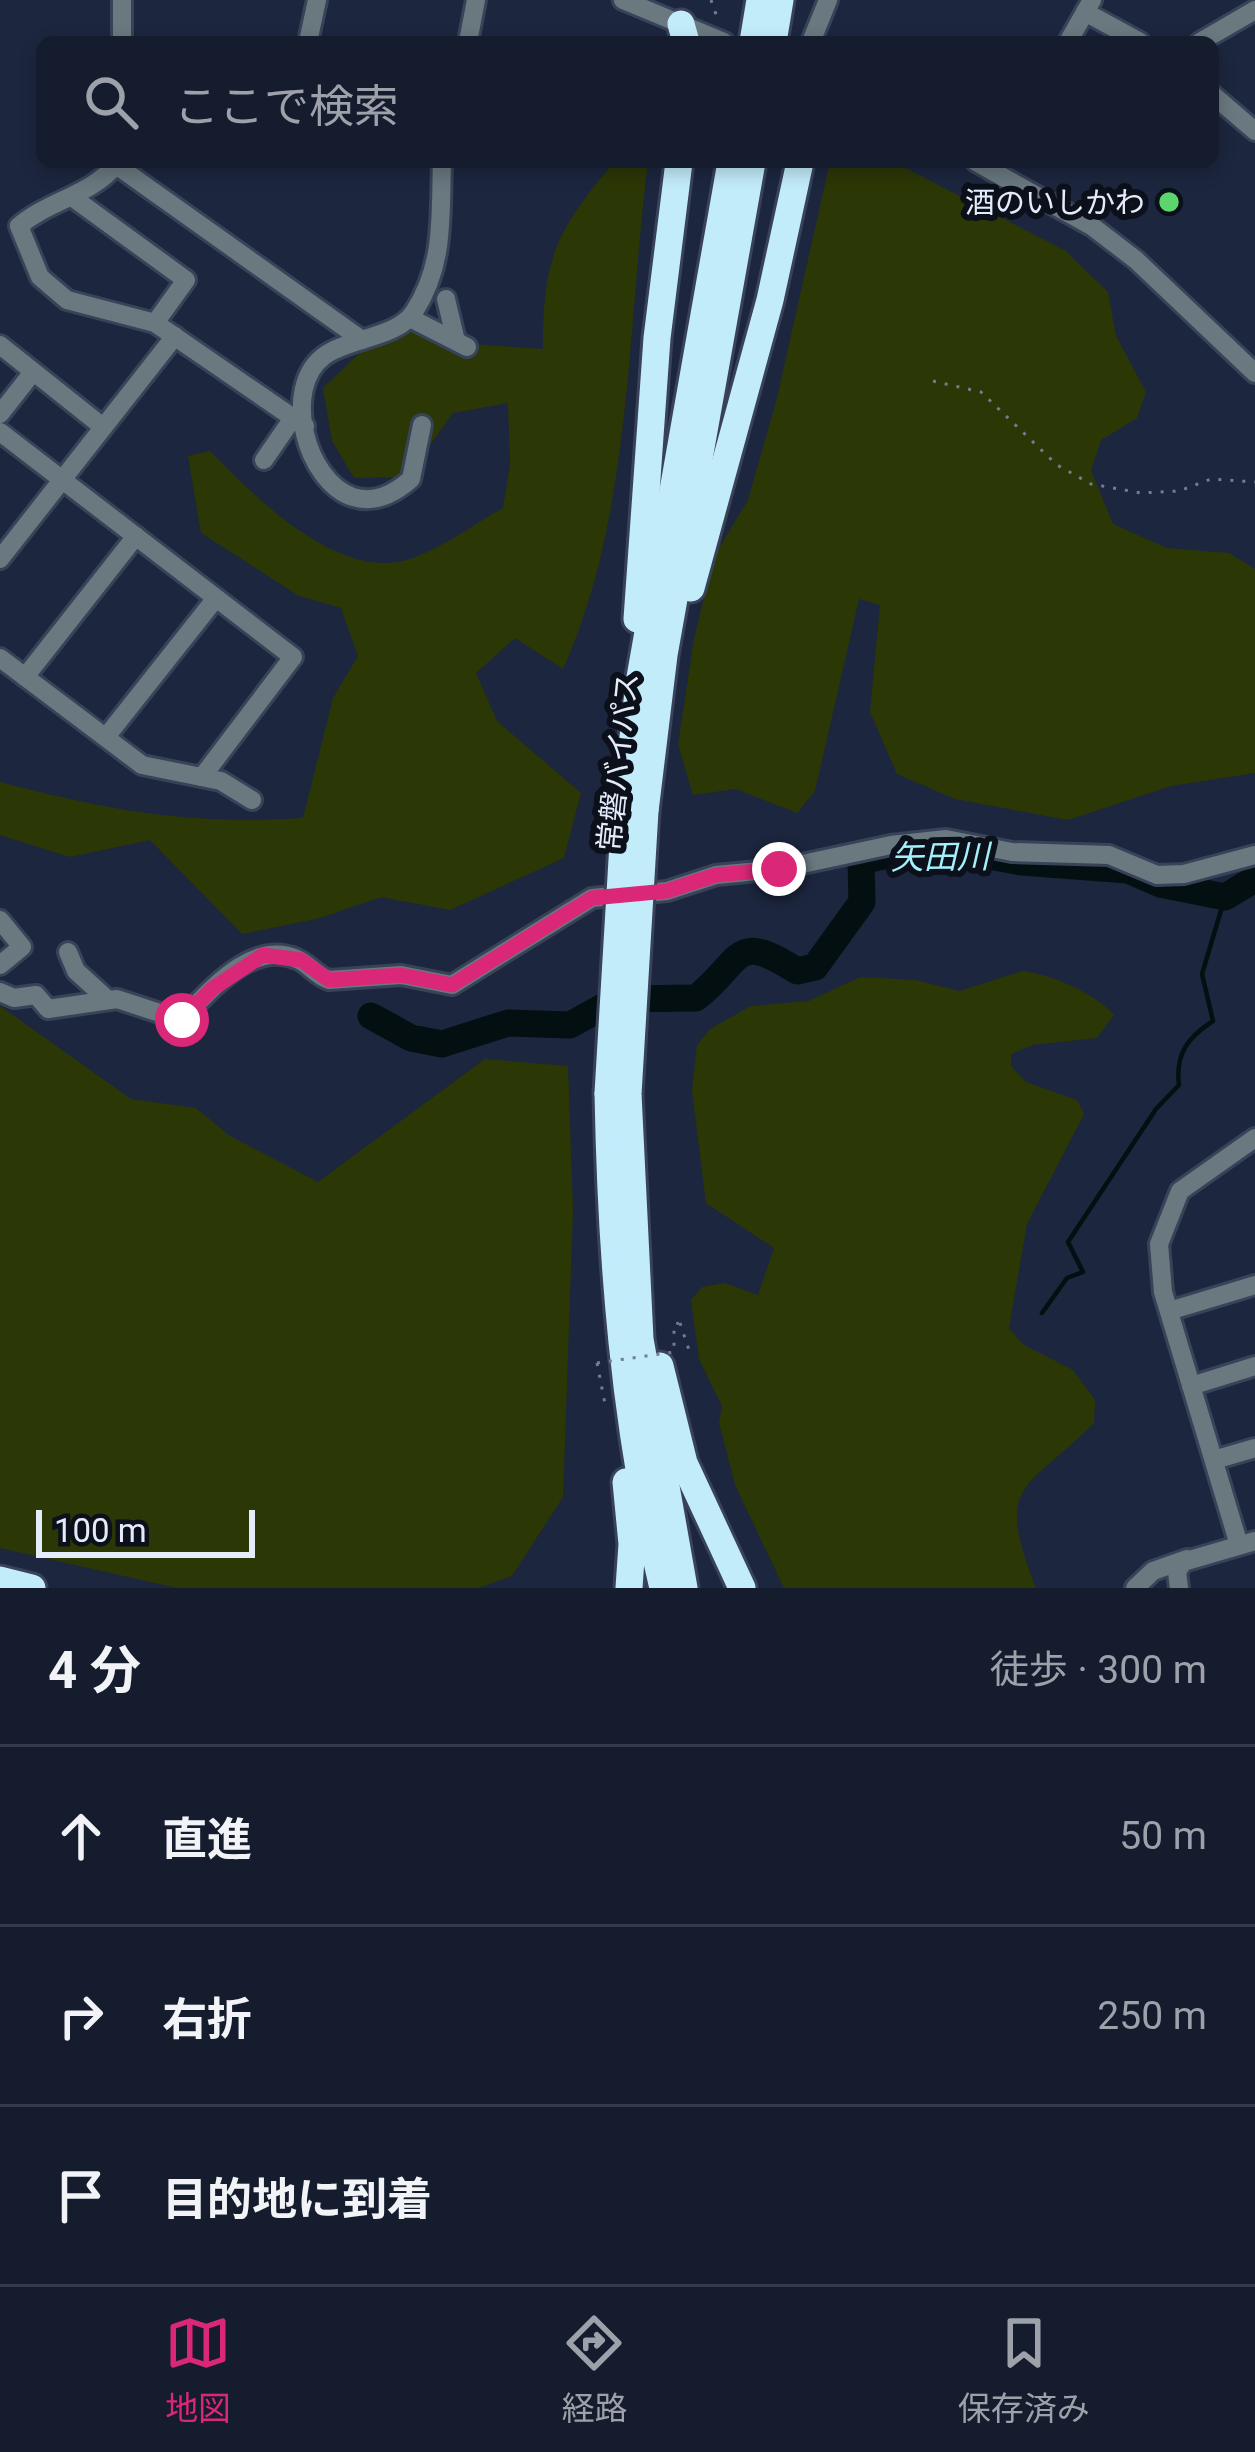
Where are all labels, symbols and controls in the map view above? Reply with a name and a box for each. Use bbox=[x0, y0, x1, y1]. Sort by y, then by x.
search box bbox=[36, 36, 1219, 168]
icon: search bbox=[78, 69, 144, 135]
text: ここで検索 bbox=[174, 80, 399, 133]
place label: 酒のいしかわ bbox=[965, 185, 1145, 220]
marker: 酒のいしかわ bbox=[1156, 189, 1182, 215]
street label: 常磐バイパス bbox=[591, 671, 645, 853]
water label: 矢田川 bbox=[890, 837, 993, 877]
route end bbox=[752, 842, 806, 896]
route start bbox=[155, 993, 209, 1047]
scale bar bbox=[36, 1504, 255, 1557]
text: 100 m bbox=[54, 1511, 147, 1550]
text: 4 分 bbox=[48, 1641, 141, 1700]
text: 徒歩 · 300 m bbox=[990, 1647, 1207, 1693]
icon: ahead bbox=[48, 1803, 114, 1869]
text: 直進 bbox=[162, 1813, 252, 1866]
text: 50 m bbox=[1119, 1813, 1207, 1859]
icon: right bbox=[48, 1983, 114, 2049]
text: 右折 bbox=[162, 1993, 252, 2046]
text: 250 m bbox=[1097, 1993, 1207, 2039]
icon: arrive bbox=[48, 2163, 114, 2229]
text: 目的地に到着 bbox=[162, 2173, 432, 2226]
tab: 地図 bbox=[165, 2310, 231, 2430]
tab: 経路 bbox=[561, 2310, 627, 2430]
tab: 保存済み bbox=[958, 2310, 1090, 2430]

